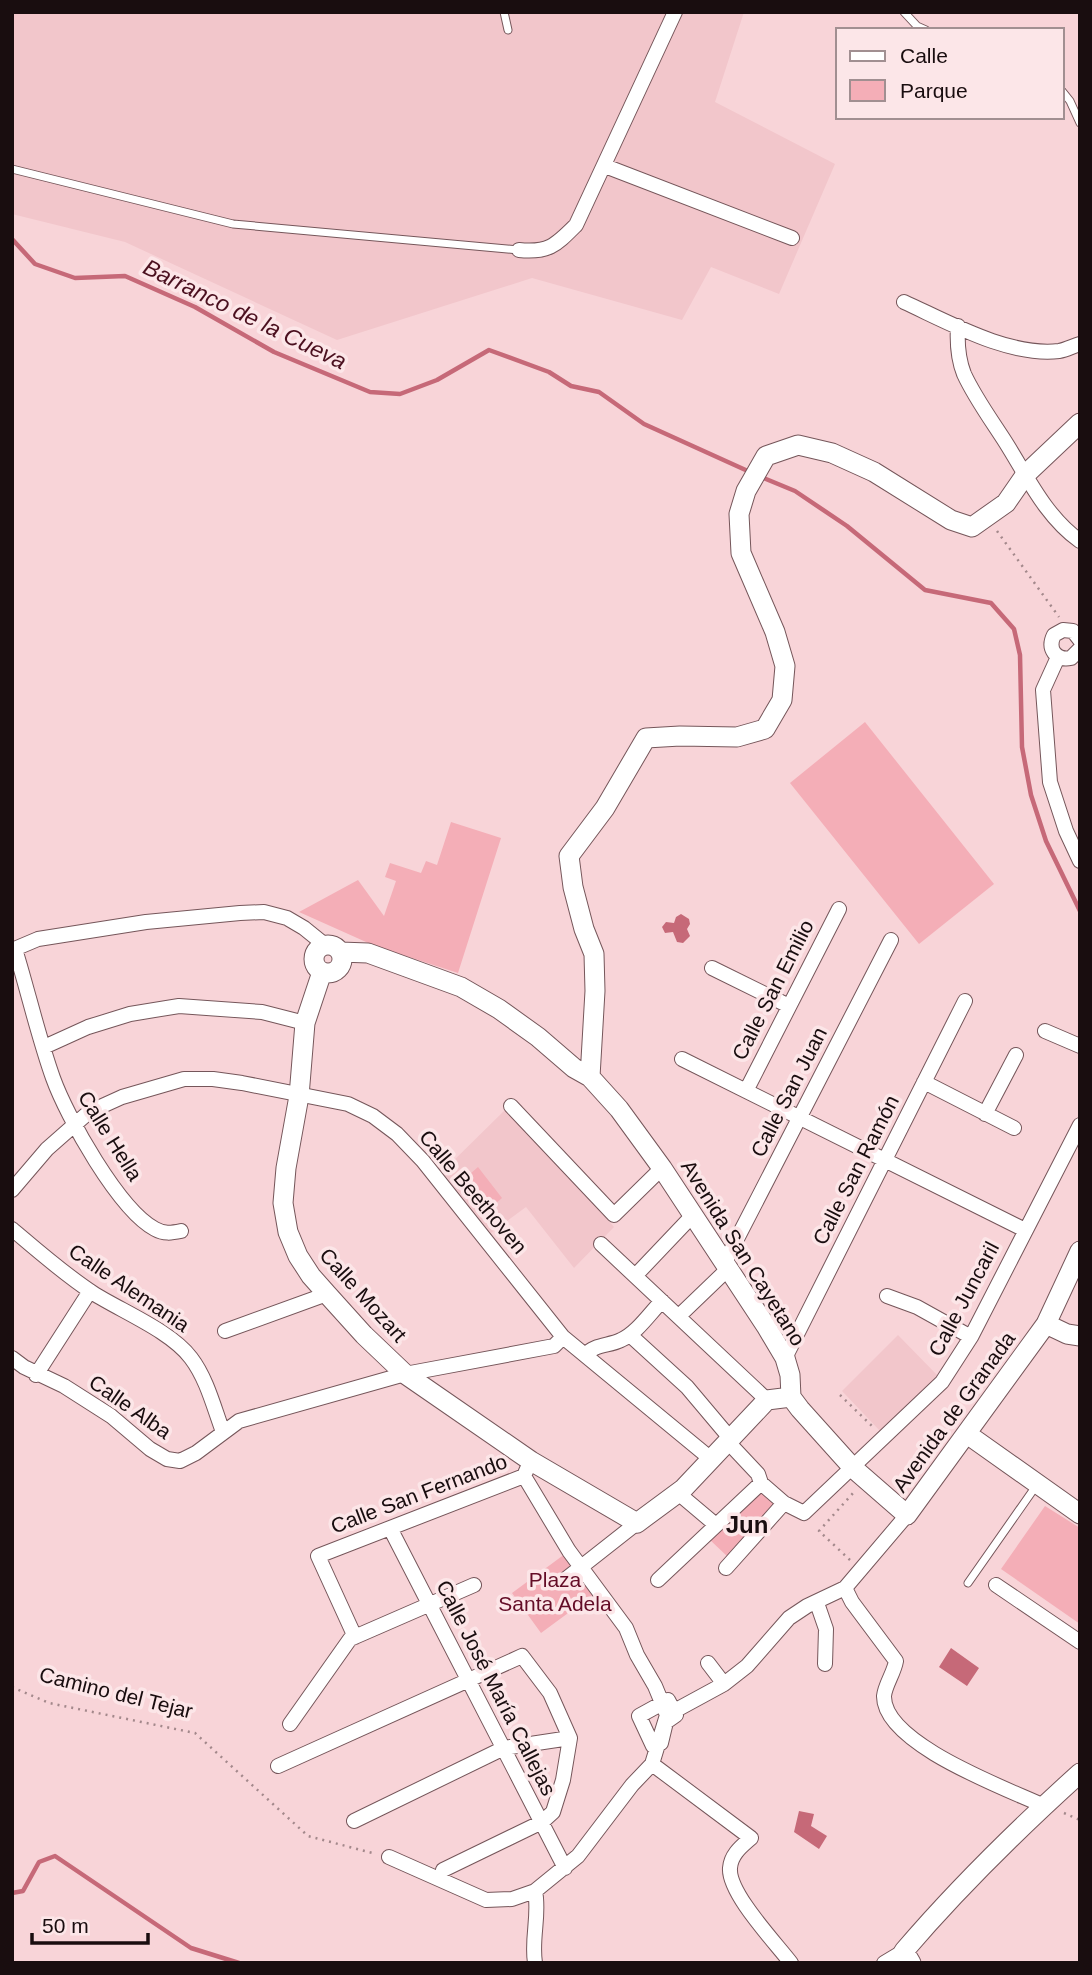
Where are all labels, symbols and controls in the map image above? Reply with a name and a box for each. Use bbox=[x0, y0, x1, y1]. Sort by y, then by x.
legend bbox=[836, 28, 1064, 119]
text: Calle bbox=[900, 44, 948, 67]
text: Parque bbox=[900, 79, 968, 102]
water label: Barranco de la Cueva bbox=[139, 254, 351, 374]
street label: Calle San Emilio bbox=[727, 916, 818, 1064]
street label: Calle San Juan bbox=[746, 1023, 831, 1160]
street label: Calle Hella bbox=[74, 1087, 147, 1185]
street label: Calle San Ramón bbox=[808, 1091, 903, 1248]
street label: Calle Beethoven bbox=[415, 1125, 532, 1258]
street label: Avenida San Cayetano bbox=[677, 1156, 810, 1350]
street label: Calle Juncaril bbox=[924, 1238, 1003, 1360]
street label: Calle Alemania bbox=[65, 1239, 194, 1336]
street label: Calle Mozart bbox=[315, 1243, 411, 1346]
street label: Avenida de Granada bbox=[888, 1327, 1020, 1496]
street label: Calle Alba bbox=[85, 1370, 176, 1443]
street label: Calle San Fernando bbox=[328, 1449, 510, 1538]
district label: Jun bbox=[726, 1511, 768, 1538]
park label: Plaza Santa Adela bbox=[498, 1568, 612, 1615]
street label: Calle José María Callejas bbox=[432, 1576, 561, 1799]
street label: Camino del Tejar bbox=[37, 1662, 195, 1723]
scale bar bbox=[32, 1902, 147, 1946]
text: 50 m bbox=[42, 1914, 89, 1937]

